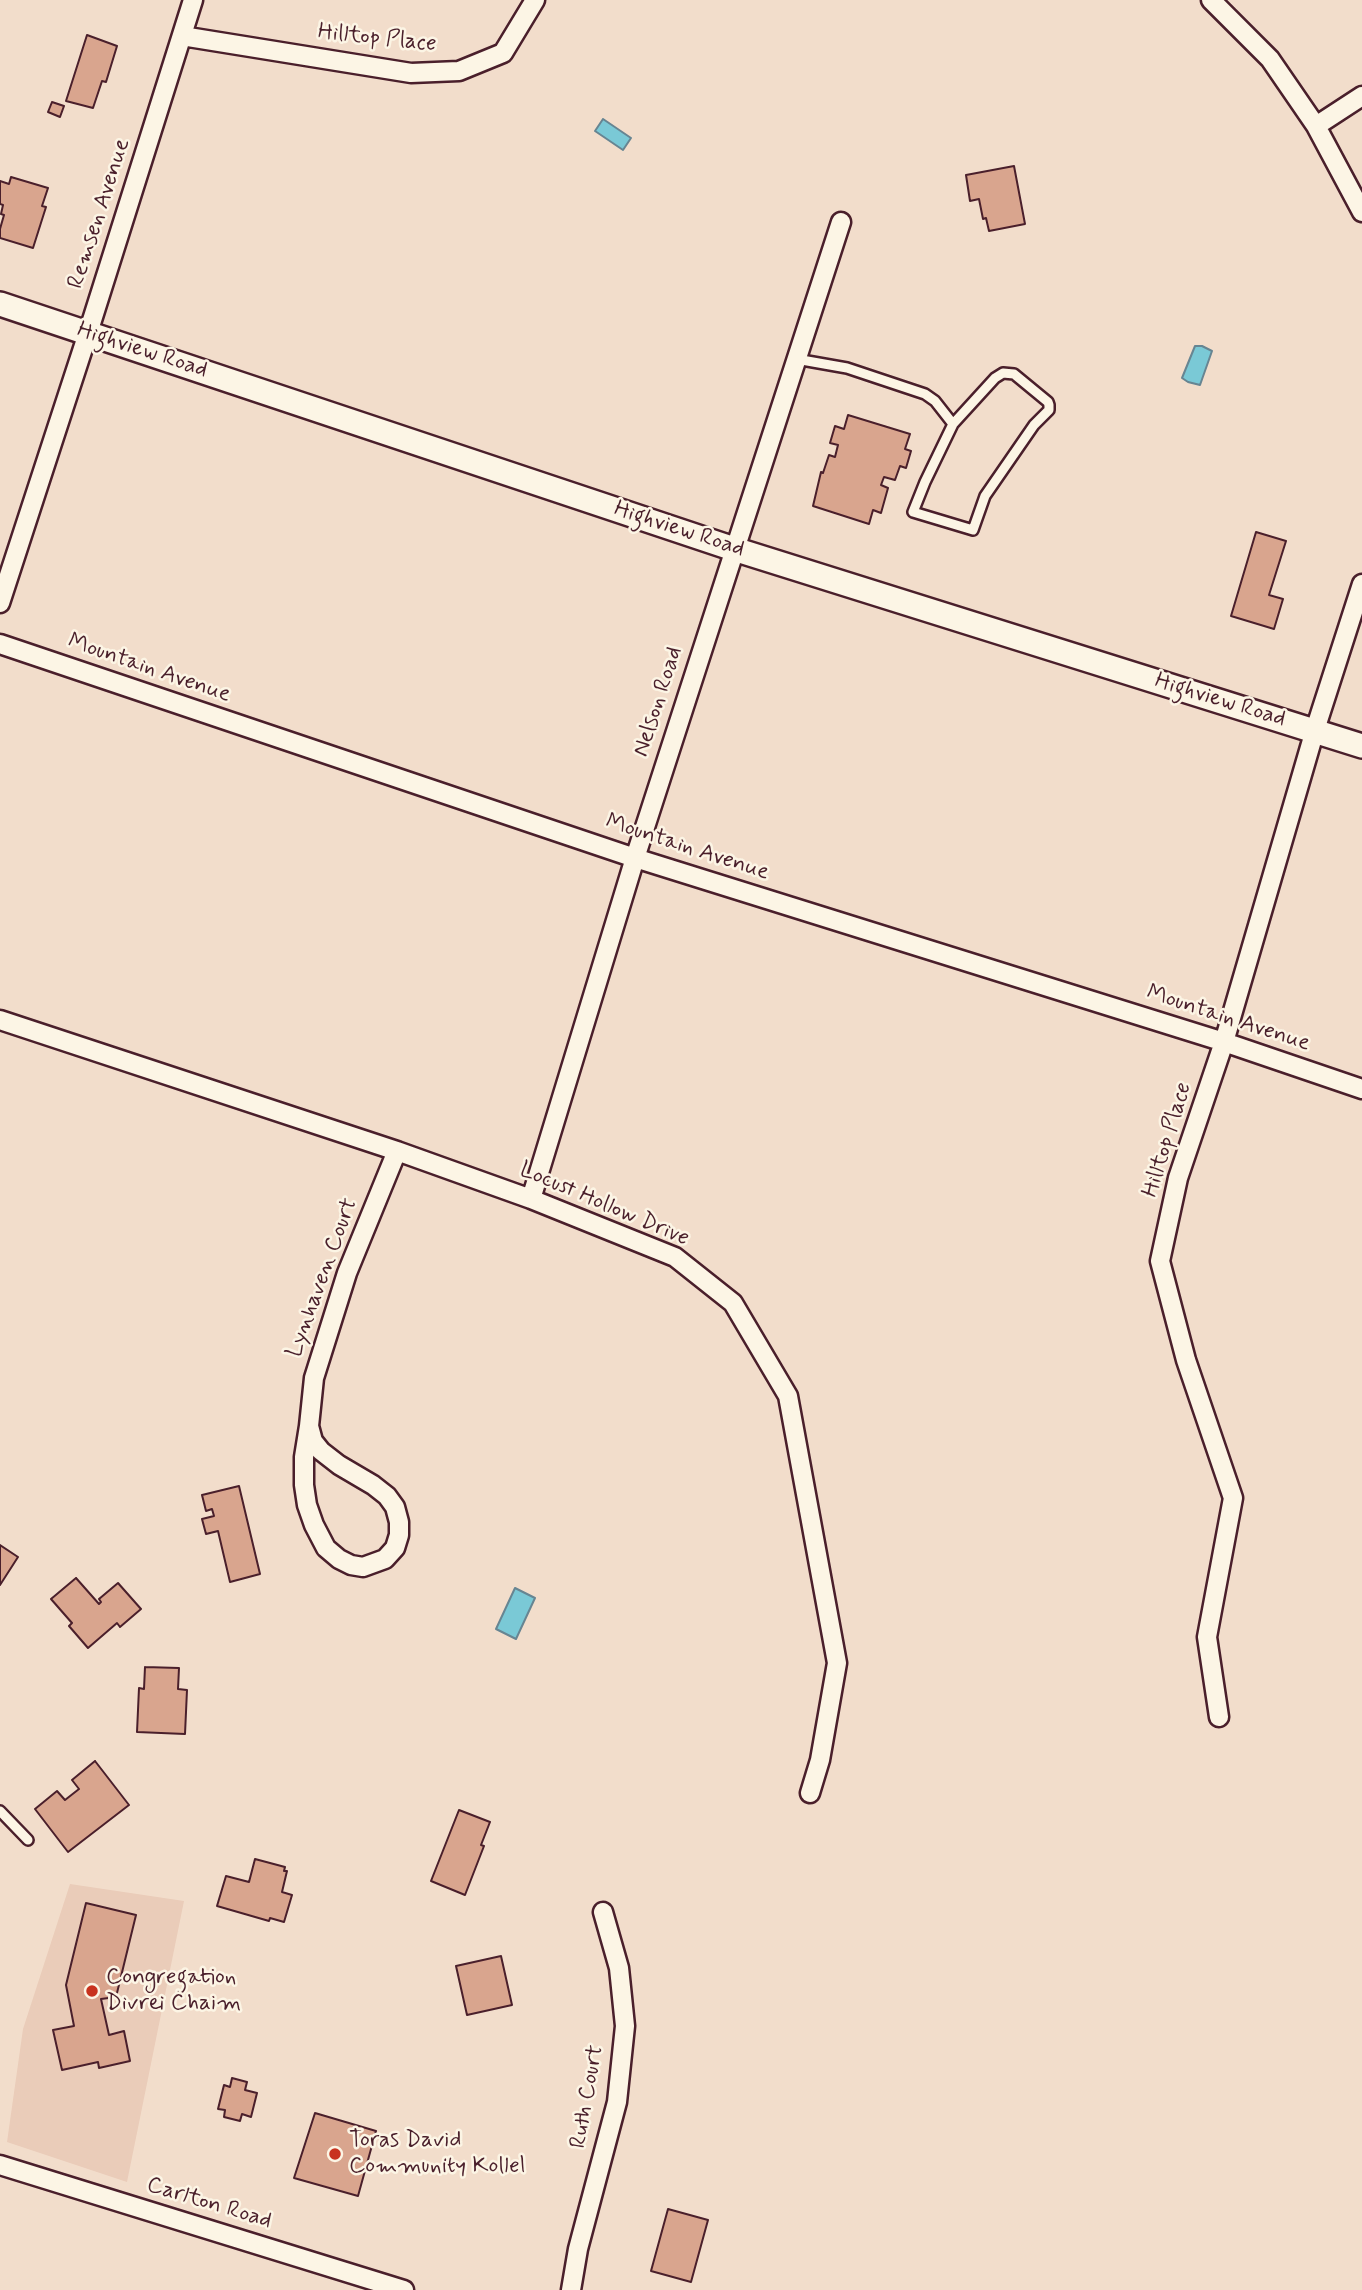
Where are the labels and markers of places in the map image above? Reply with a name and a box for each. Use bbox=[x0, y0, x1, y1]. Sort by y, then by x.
place label: Congregation Divrei Chaim bbox=[106, 1964, 241, 2018]
marker: Congregation Divrei Chaim bbox=[84, 1983, 100, 1999]
place label: Toras David Community Kollel bbox=[349, 2127, 525, 2181]
marker: Toras David Community Kollel bbox=[327, 2146, 343, 2162]

